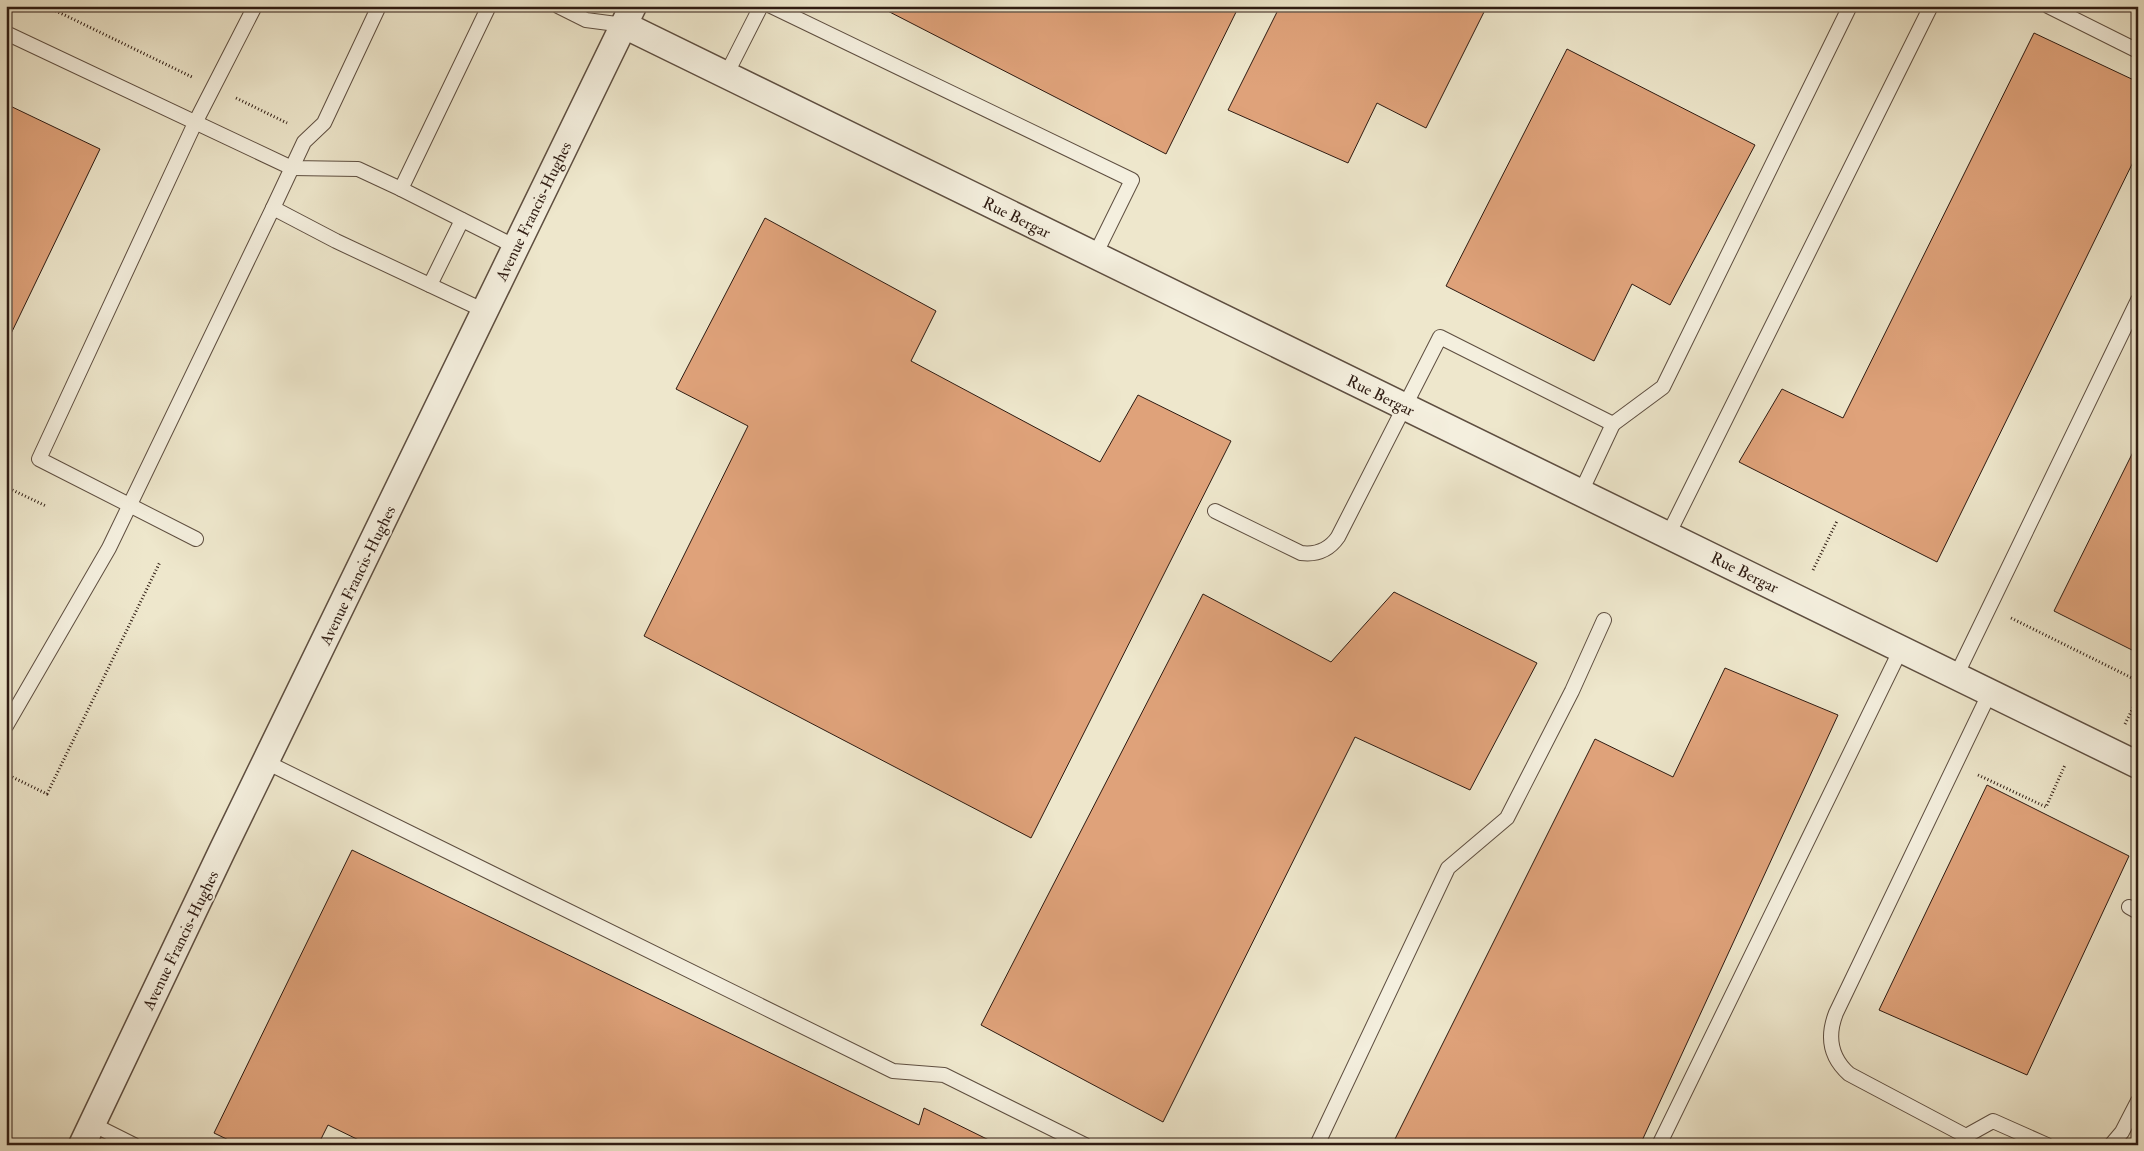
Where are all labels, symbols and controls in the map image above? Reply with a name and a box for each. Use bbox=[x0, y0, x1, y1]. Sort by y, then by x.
street label: Avenue Francis-Hughes bbox=[491, 138, 576, 285]
street label: Rue Bergar bbox=[979, 193, 1054, 243]
street label: Rue Bergar bbox=[1343, 371, 1418, 421]
street label: Avenue Francis-Hughes bbox=[315, 502, 400, 649]
street label: Rue Bergar bbox=[1707, 548, 1782, 598]
street label: Avenue Francis-Hughes bbox=[138, 867, 223, 1014]

